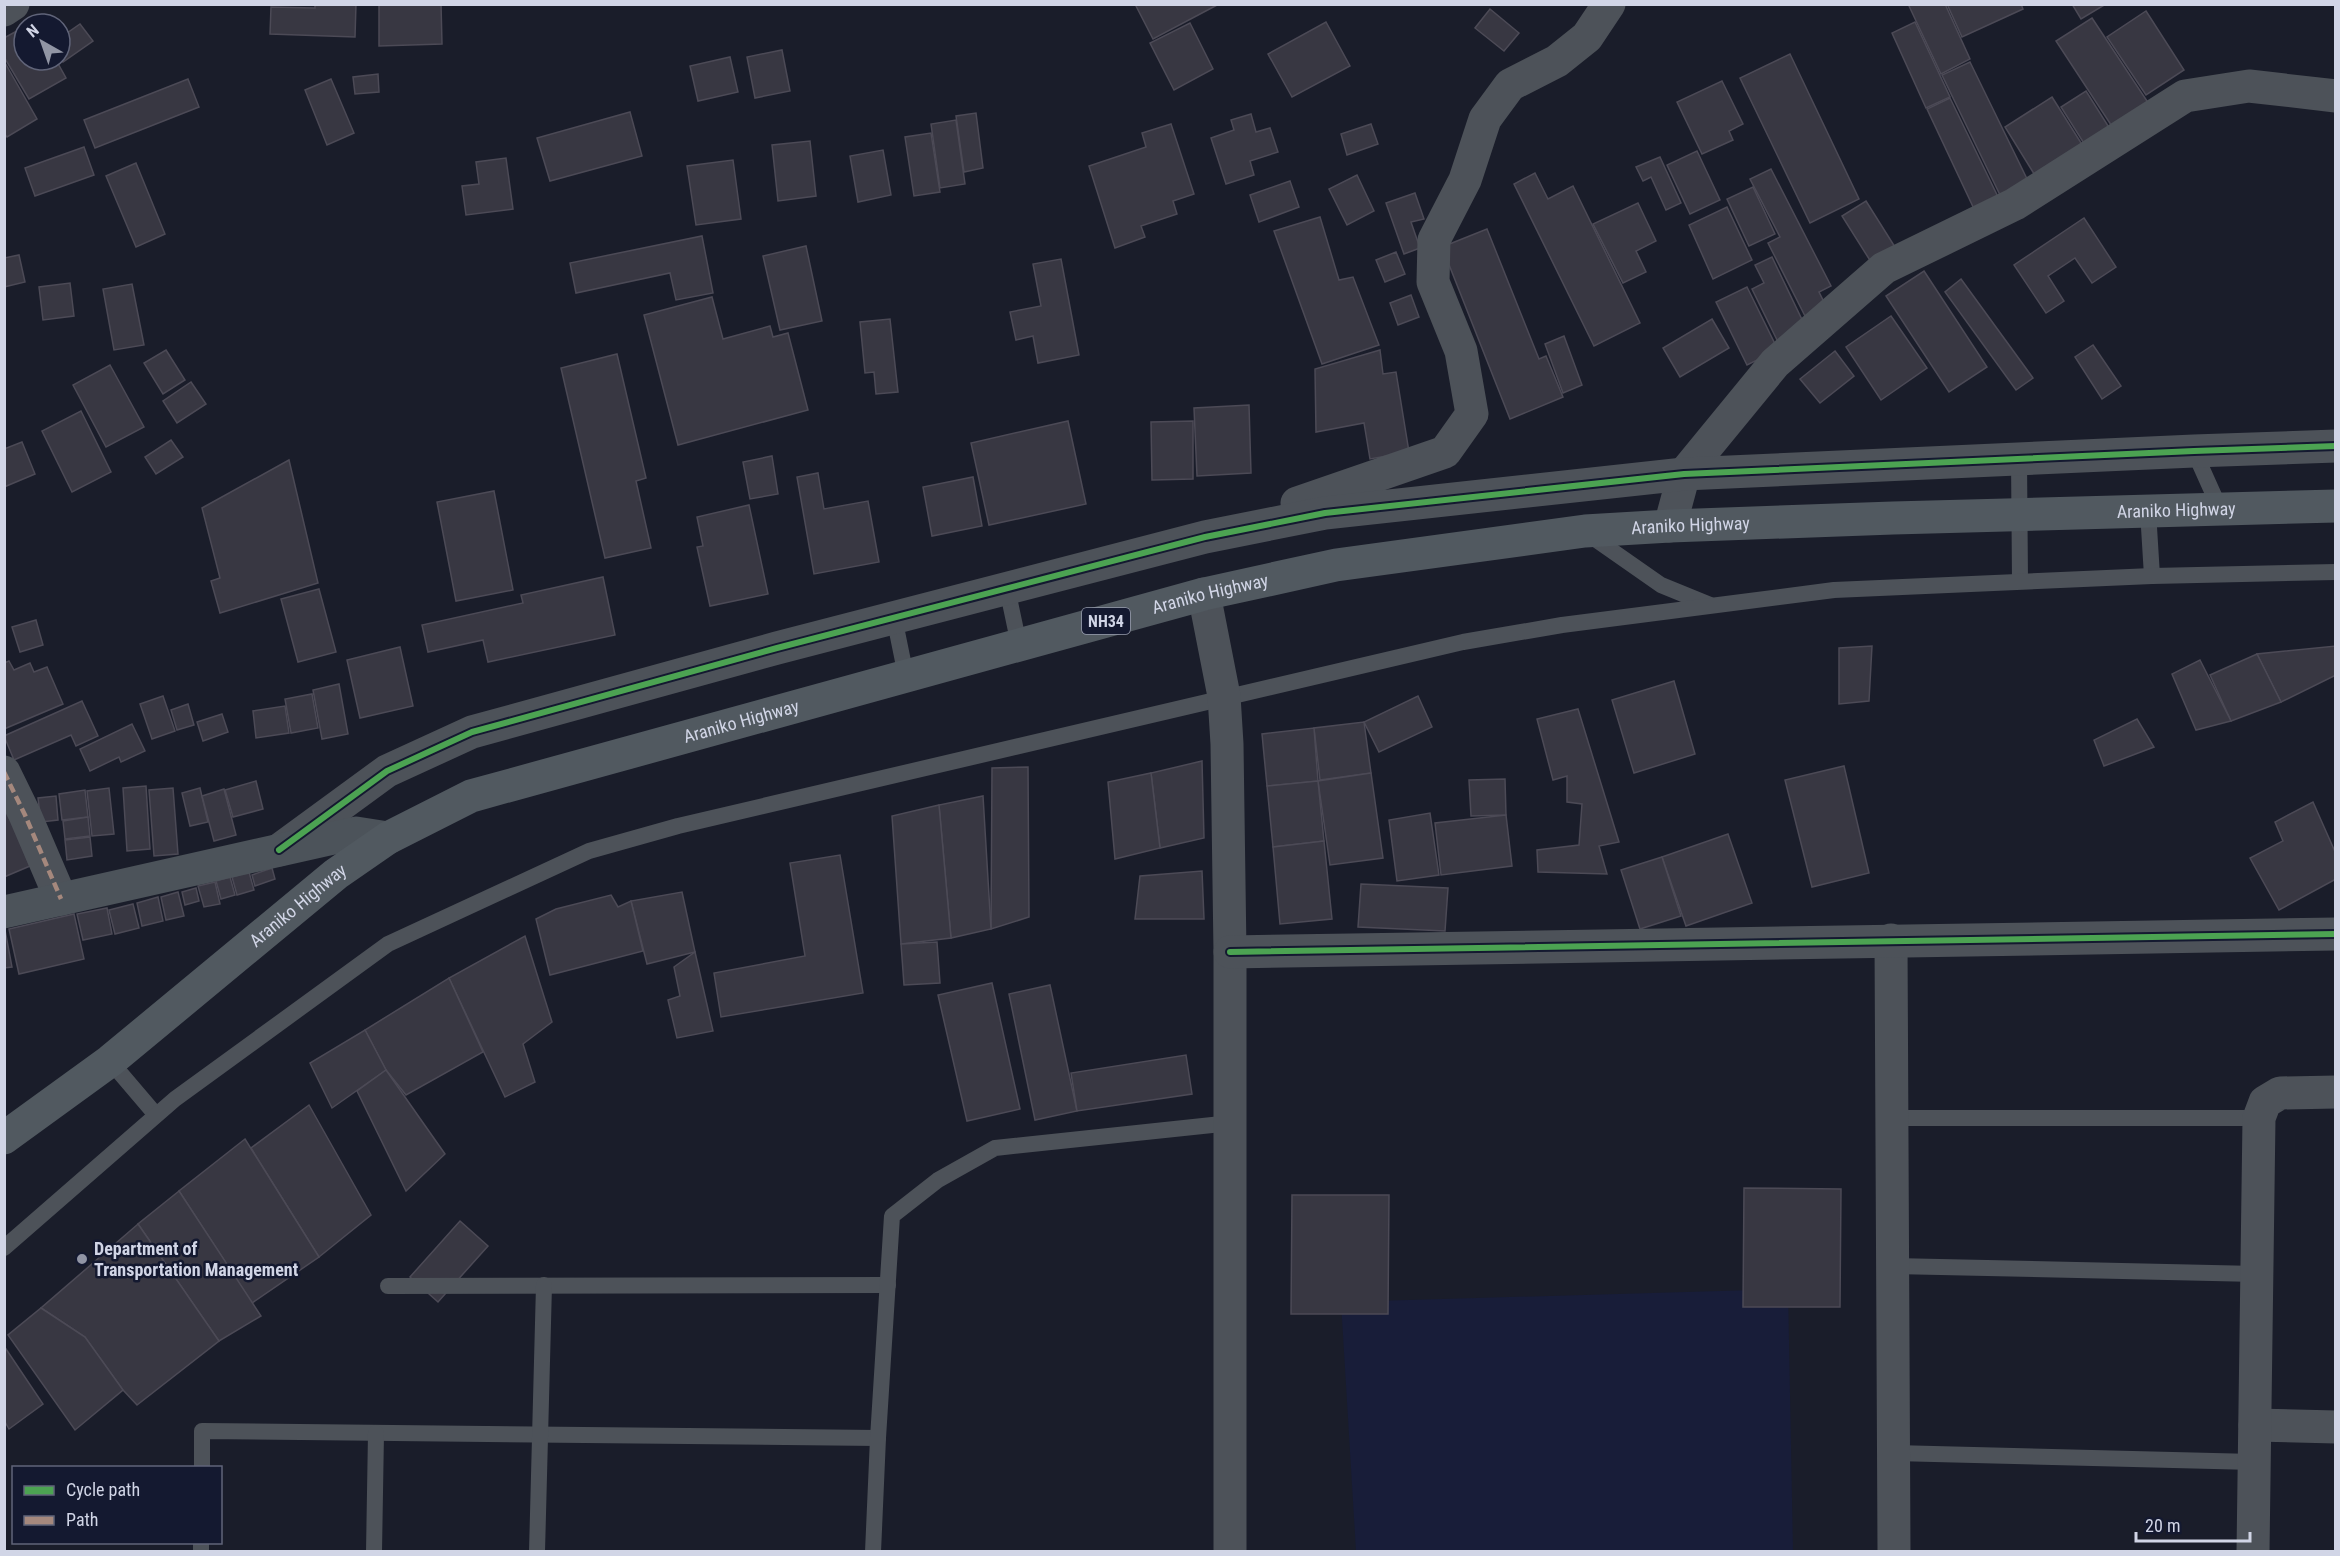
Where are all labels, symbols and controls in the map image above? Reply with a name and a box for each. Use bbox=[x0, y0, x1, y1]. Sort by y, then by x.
north arrow bbox=[12, 12, 72, 72]
text: N bbox=[23, 20, 43, 41]
street label: Araniko Highway bbox=[2116, 498, 2236, 522]
street label: Araniko Highway bbox=[1630, 512, 1751, 538]
street label: Araniko Highway bbox=[1150, 569, 1271, 618]
road number: NH34 bbox=[1082, 608, 1130, 634]
street label: Araniko Highway bbox=[681, 695, 802, 747]
street label: Araniko Highway bbox=[245, 859, 350, 951]
place label: Department of Transportation Management bbox=[94, 1238, 299, 1280]
marker: Department of Transportation Management bbox=[75, 1252, 89, 1266]
legend bbox=[12, 1466, 222, 1544]
text: Cycle path bbox=[66, 1479, 140, 1500]
scale bar bbox=[2136, 1505, 2250, 1543]
text: Path bbox=[66, 1509, 99, 1530]
text: 20 m bbox=[2145, 1515, 2180, 1536]

